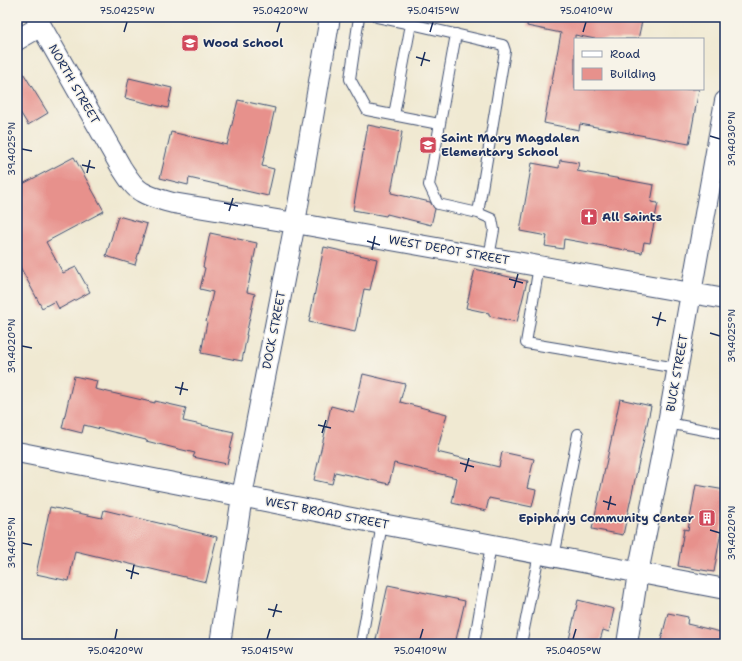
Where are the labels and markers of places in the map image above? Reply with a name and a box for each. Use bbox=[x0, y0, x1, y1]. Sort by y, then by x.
school or university icon: Wood School bbox=[180, 33, 200, 53]
place label: Wood School bbox=[203, 35, 283, 51]
place label: Saint Mary Magdalen Elementary School bbox=[441, 130, 580, 160]
school or university icon: Saint Mary Magdalen Elementary School bbox=[418, 135, 438, 155]
church icon: All Saints bbox=[579, 207, 599, 227]
place label: All Saints bbox=[602, 209, 662, 225]
building icon: Epiphany Community Center bbox=[697, 508, 717, 528]
place label: Epiphany Community Center bbox=[519, 510, 695, 526]

